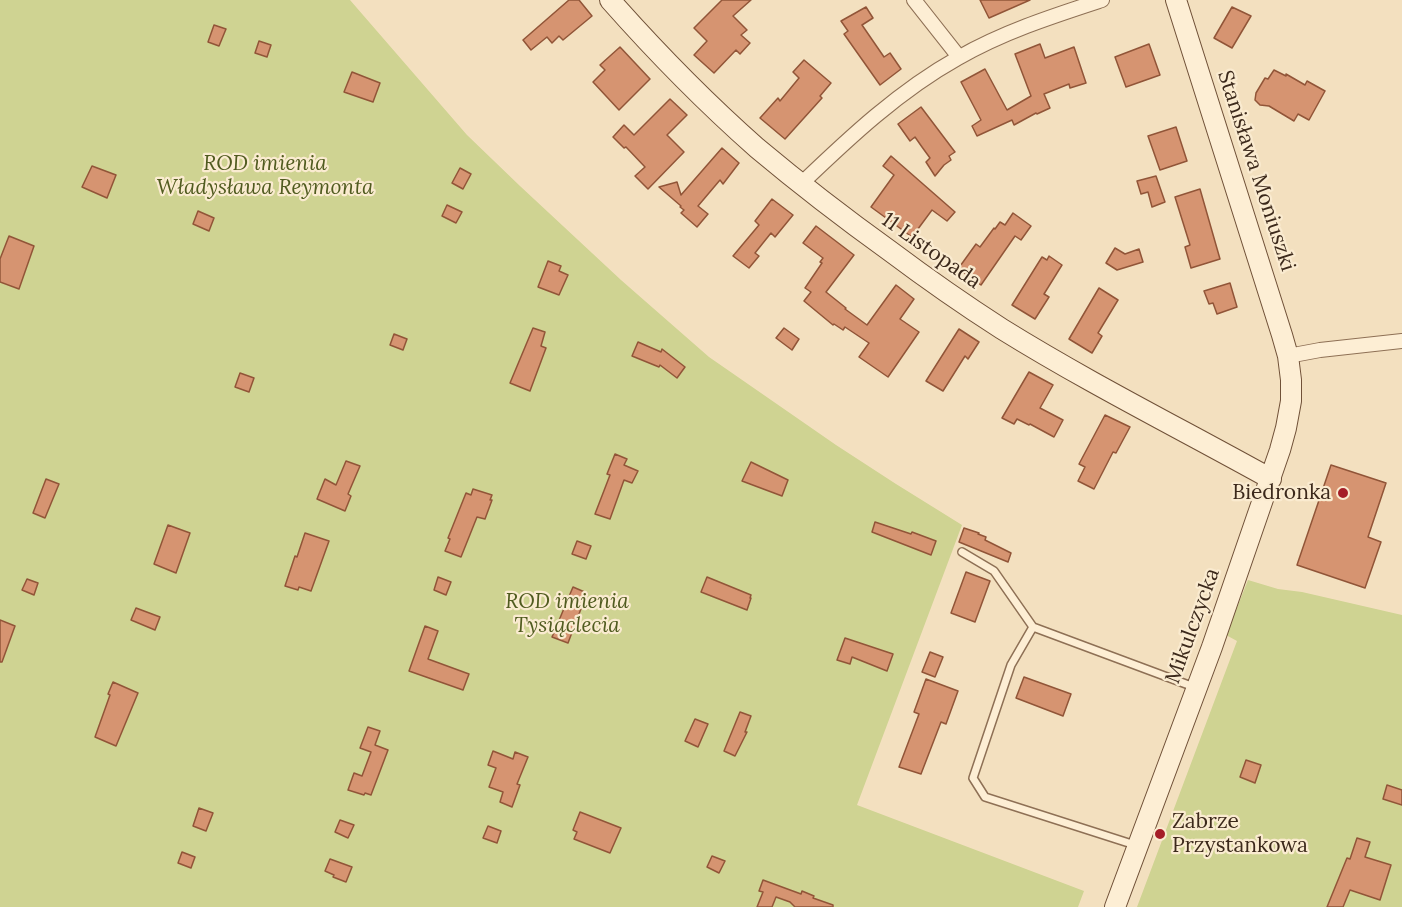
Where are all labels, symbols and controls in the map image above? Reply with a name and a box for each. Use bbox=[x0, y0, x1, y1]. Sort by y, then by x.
street label: Stanisława Moniuszki bbox=[1212, 68, 1300, 274]
park label: ROD imienia Władysława Reymonta bbox=[156, 151, 374, 201]
street label: 11 Listopada bbox=[876, 207, 986, 295]
place label: Biedronka bbox=[1232, 480, 1331, 506]
marker: Biedronka bbox=[1336, 486, 1350, 500]
street label: Mikulczycka bbox=[1161, 565, 1225, 687]
park label: ROD imienia Tysiąclecia bbox=[505, 589, 629, 639]
place label: Zabrze Przystankowa bbox=[1172, 809, 1308, 859]
marker: Zabrze Przystankowa bbox=[1153, 827, 1167, 841]

